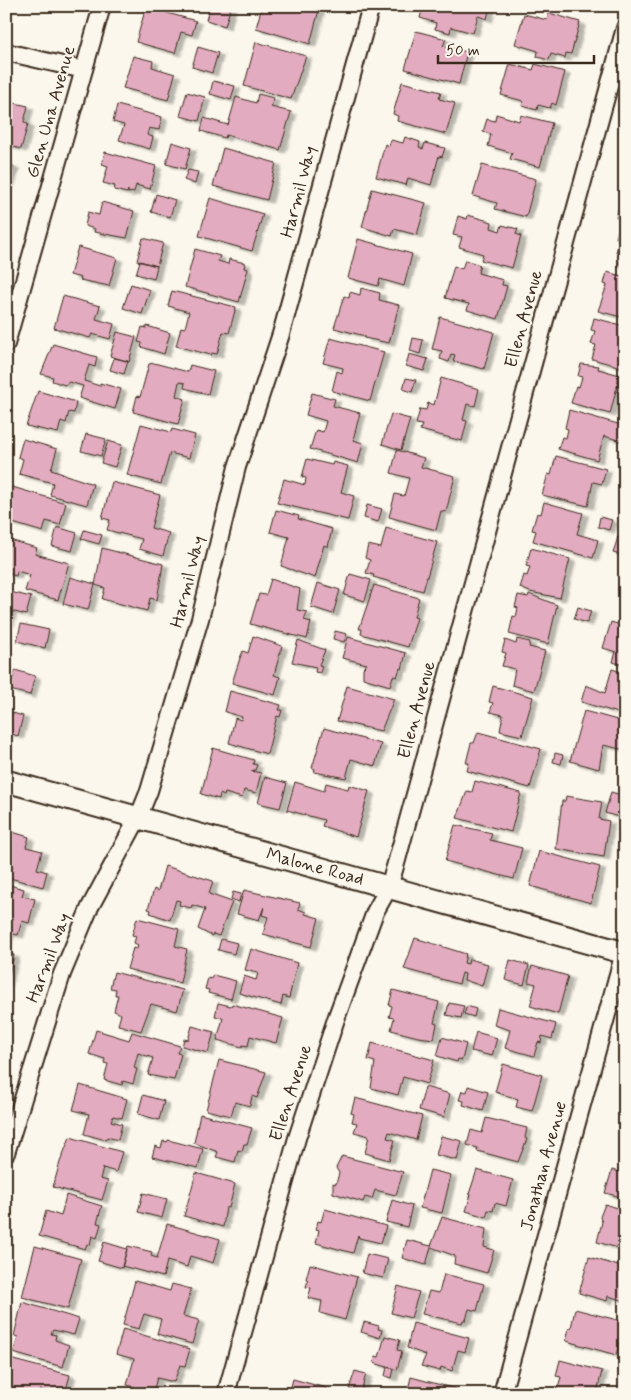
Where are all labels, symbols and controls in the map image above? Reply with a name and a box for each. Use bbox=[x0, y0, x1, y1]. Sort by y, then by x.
scale bar bbox=[438, 32, 595, 64]
text: 50 m bbox=[446, 41, 480, 61]
street label: Glen Una Avenue bbox=[21, 43, 81, 181]
street label: Harmil Way bbox=[275, 143, 323, 241]
street label: Ellen Avenue bbox=[499, 267, 549, 371]
street label: Harmil Way bbox=[165, 533, 211, 631]
street label: Ellen Avenue bbox=[392, 658, 442, 762]
street label: Malone Road bbox=[263, 842, 367, 892]
street label: Harmil Way bbox=[21, 910, 77, 1006]
street label: Ellen Avenue bbox=[264, 1042, 318, 1144]
street label: Jonathan Avenue bbox=[515, 1098, 573, 1234]

